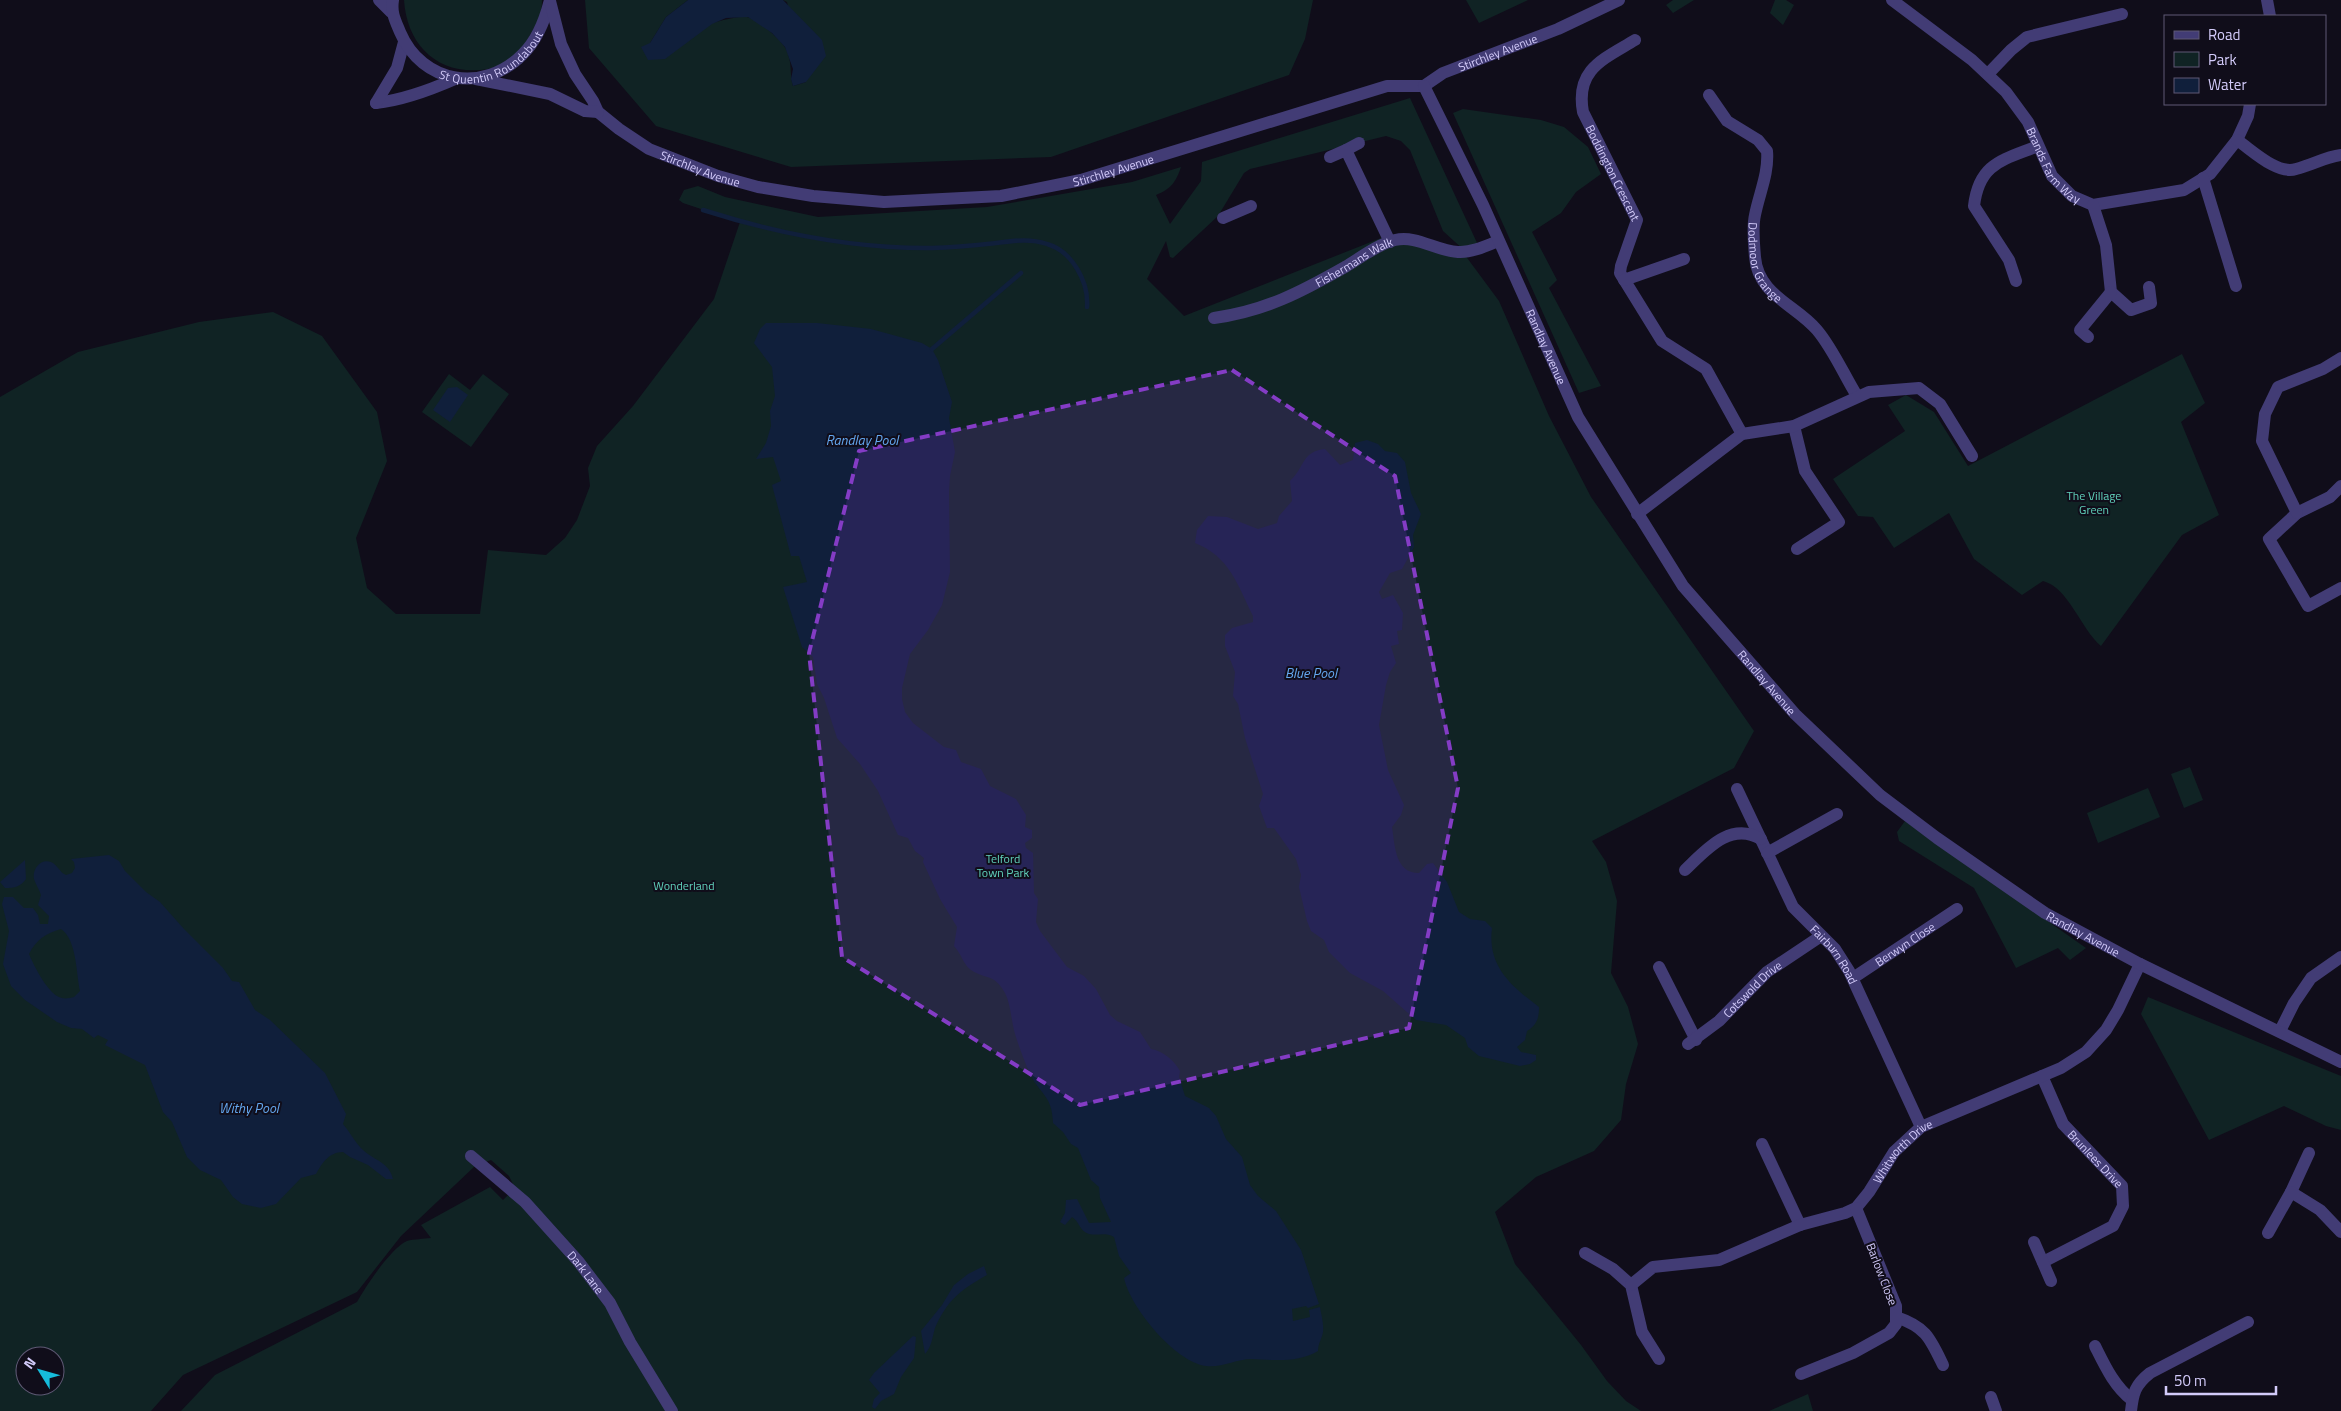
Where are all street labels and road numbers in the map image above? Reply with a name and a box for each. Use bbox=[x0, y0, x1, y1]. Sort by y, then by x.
street label: St Quentin Roundabout bbox=[437, 27, 548, 88]
street label: Stirchley Avenue bbox=[1455, 28, 1540, 76]
street label: Boddington Crescent bbox=[1581, 121, 1646, 225]
street label: Brands Farm Way bbox=[2022, 124, 2084, 208]
street label: Stirchley Avenue bbox=[658, 145, 742, 191]
street label: Stirchley Avenue bbox=[1071, 149, 1156, 191]
street label: Dodmoor Grange bbox=[1744, 222, 1787, 307]
street label: Fishermans Walk bbox=[1311, 232, 1395, 291]
street label: Randlay Avenue bbox=[1521, 306, 1572, 387]
street label: Randlay Avenue bbox=[1733, 646, 1801, 719]
street label: Randlay Avenue bbox=[2043, 906, 2124, 961]
street label: Berwyn Close bbox=[1871, 917, 1939, 971]
street label: Fairburn Road bbox=[1806, 920, 1863, 987]
street label: Cotswold Drive bbox=[1718, 955, 1785, 1022]
street label: Whitworth Drive bbox=[1867, 1114, 1935, 1187]
street label: Brunlees Drive bbox=[2063, 1125, 2128, 1192]
street label: Barlow Close bbox=[1861, 1240, 1903, 1308]
street label: Dark Lane bbox=[563, 1246, 609, 1298]

